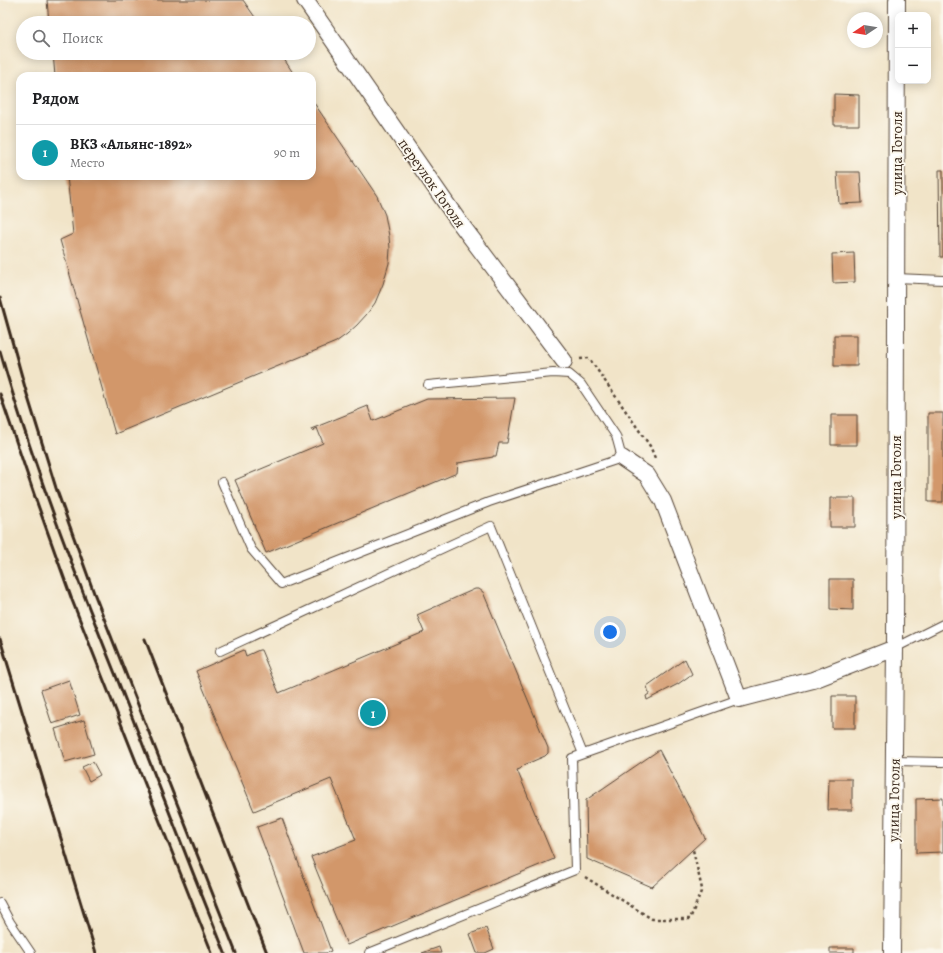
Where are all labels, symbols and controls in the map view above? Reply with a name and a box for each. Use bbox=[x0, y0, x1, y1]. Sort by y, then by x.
north arrow bbox=[847, 12, 883, 48]
map controls bbox=[895, 12, 931, 84]
button: + bbox=[895, 12, 931, 48]
search box bbox=[16, 16, 316, 60]
icon: search bbox=[30, 27, 52, 49]
text: Поиск bbox=[62, 28, 103, 48]
button: − bbox=[895, 48, 931, 84]
text: Рядом bbox=[32, 87, 79, 110]
street label: улица Гоголя bbox=[887, 111, 907, 196]
text: ВКЗ «Альянс-1892» bbox=[70, 134, 192, 154]
street label: переулок Гоголя bbox=[394, 134, 470, 232]
text: 1 bbox=[43, 144, 47, 161]
text: 90 m bbox=[274, 144, 300, 161]
text: Место bbox=[70, 154, 105, 171]
street label: улица Гоголя bbox=[886, 435, 906, 520]
your location bbox=[600, 622, 620, 642]
pin: 1 bbox=[360, 698, 386, 728]
street label: улица Гоголя bbox=[883, 758, 905, 843]

